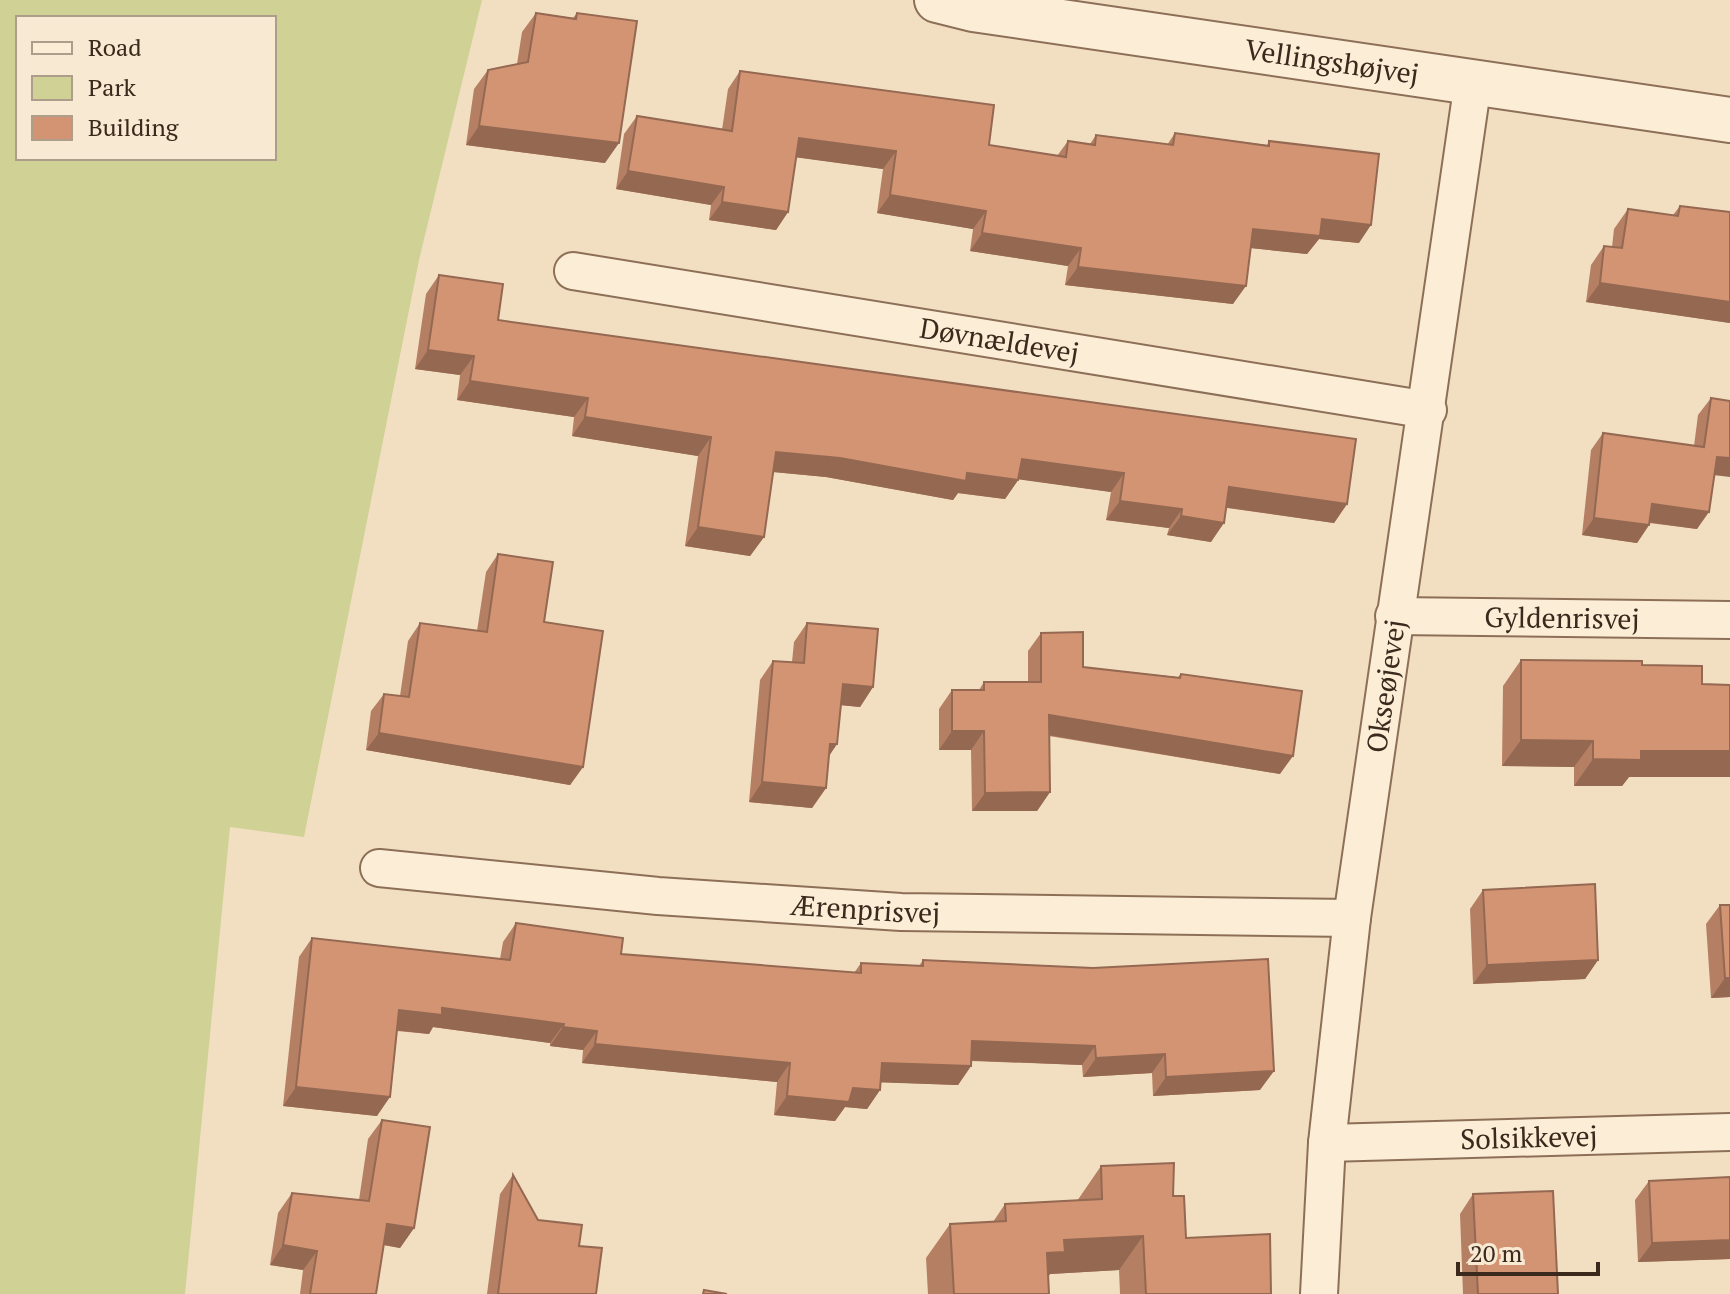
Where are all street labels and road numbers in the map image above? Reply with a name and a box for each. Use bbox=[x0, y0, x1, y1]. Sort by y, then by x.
street label: Vellingshøjvej bbox=[1243, 30, 1422, 92]
street label: Døvnældevej bbox=[917, 309, 1082, 371]
street label: Gyldenrisvej bbox=[1484, 598, 1640, 637]
street label: Okseøjevej bbox=[1357, 617, 1413, 755]
street label: Ærenprisvej bbox=[789, 886, 941, 931]
street label: Solsikkevej bbox=[1460, 1117, 1598, 1157]

